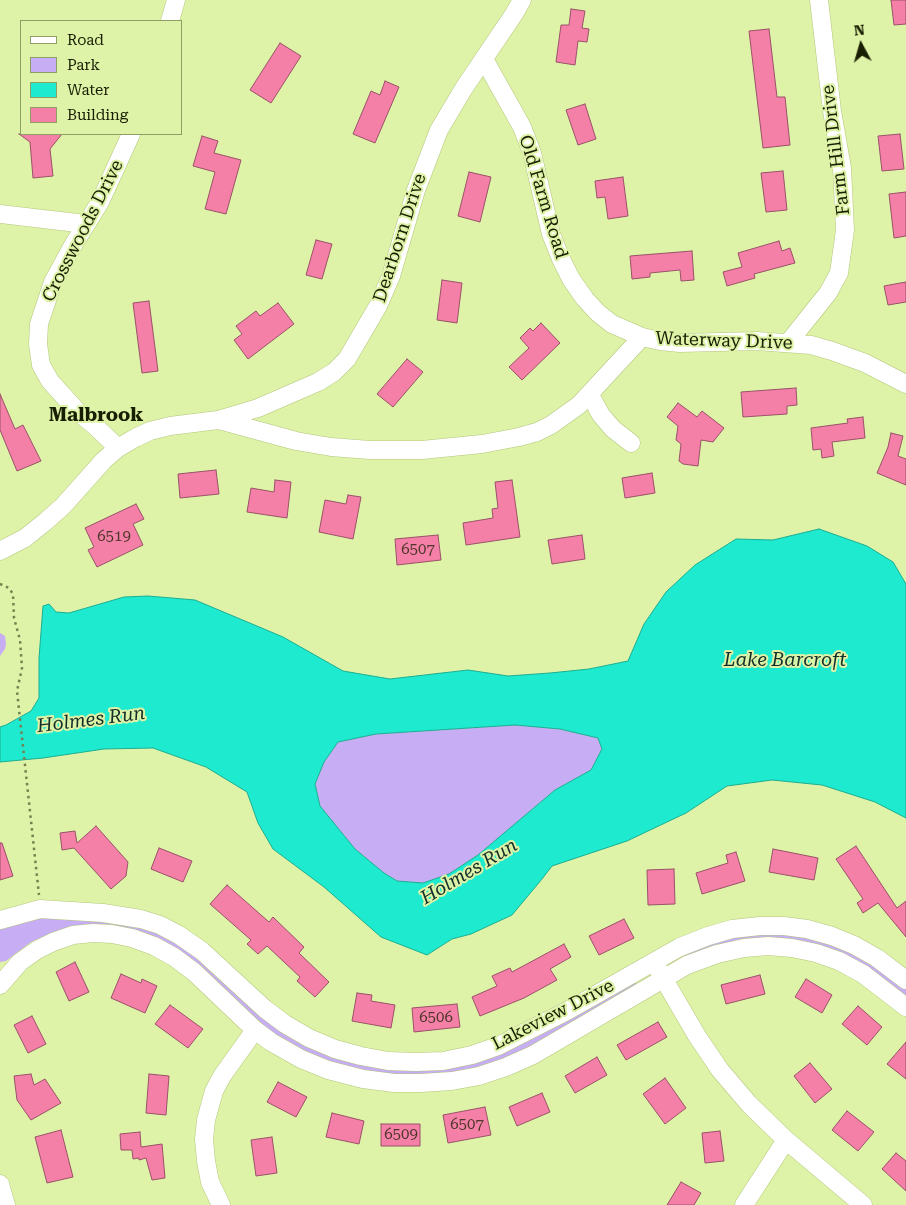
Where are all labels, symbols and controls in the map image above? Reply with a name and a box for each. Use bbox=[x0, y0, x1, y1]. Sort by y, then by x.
legend bbox=[20, 20, 182, 135]
north arrow bbox=[836, 20, 886, 70]
text: N bbox=[853, 22, 866, 39]
text: Road bbox=[67, 31, 104, 49]
text: Park bbox=[67, 56, 100, 74]
text: Water bbox=[67, 81, 109, 99]
street label: Farm Hill Drive bbox=[817, 83, 855, 217]
text: Building bbox=[67, 106, 128, 124]
street label: Old Farm Road bbox=[514, 133, 572, 261]
street label: Crosswoods Drive bbox=[38, 156, 128, 306]
street label: Dearborn Drive bbox=[369, 171, 431, 305]
street label: Waterway Drive bbox=[655, 328, 793, 354]
district label: Malbrook bbox=[49, 404, 143, 426]
house number: 6519 bbox=[97, 528, 131, 546]
house number: 6507 bbox=[401, 541, 435, 559]
water label: Lake Barcroft bbox=[724, 649, 846, 671]
water label: Holmes Run bbox=[36, 702, 146, 738]
water label: Holmes Run bbox=[416, 834, 522, 910]
street label: Lakeview Drive bbox=[488, 975, 618, 1055]
house number: 6506 bbox=[419, 1009, 453, 1027]
house number: 6507 bbox=[450, 1116, 484, 1134]
house number: 6509 bbox=[384, 1126, 418, 1144]

